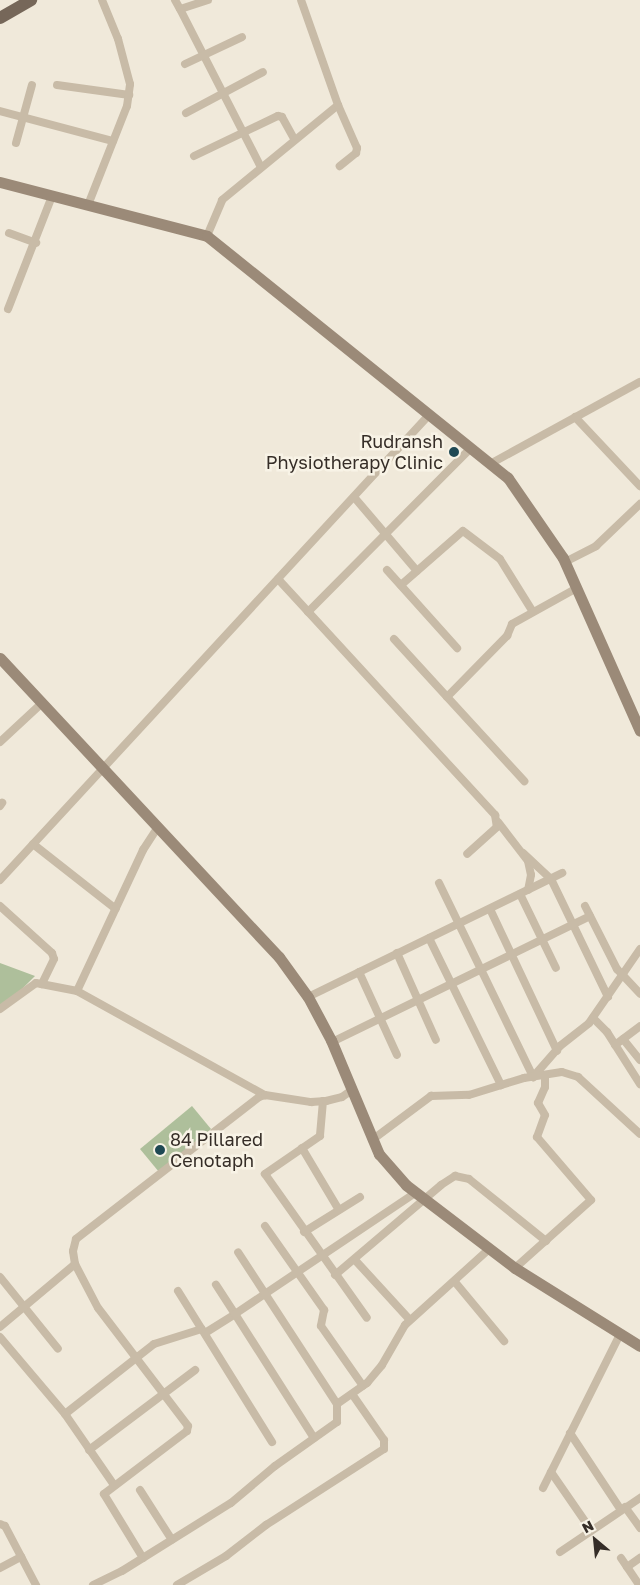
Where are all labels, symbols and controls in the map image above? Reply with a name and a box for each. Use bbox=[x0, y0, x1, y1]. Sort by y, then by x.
place label: Rudransh Physiotherapy Clinic bbox=[266, 431, 443, 474]
marker: Rudransh Physiotherapy Clinic bbox=[447, 445, 461, 459]
place label: 84 Pillared Cenotaph bbox=[170, 1129, 263, 1172]
marker: 84 Pillared Cenotaph bbox=[154, 1144, 166, 1156]
north arrow bbox=[570, 1515, 620, 1565]
text: N bbox=[579, 1516, 596, 1536]

